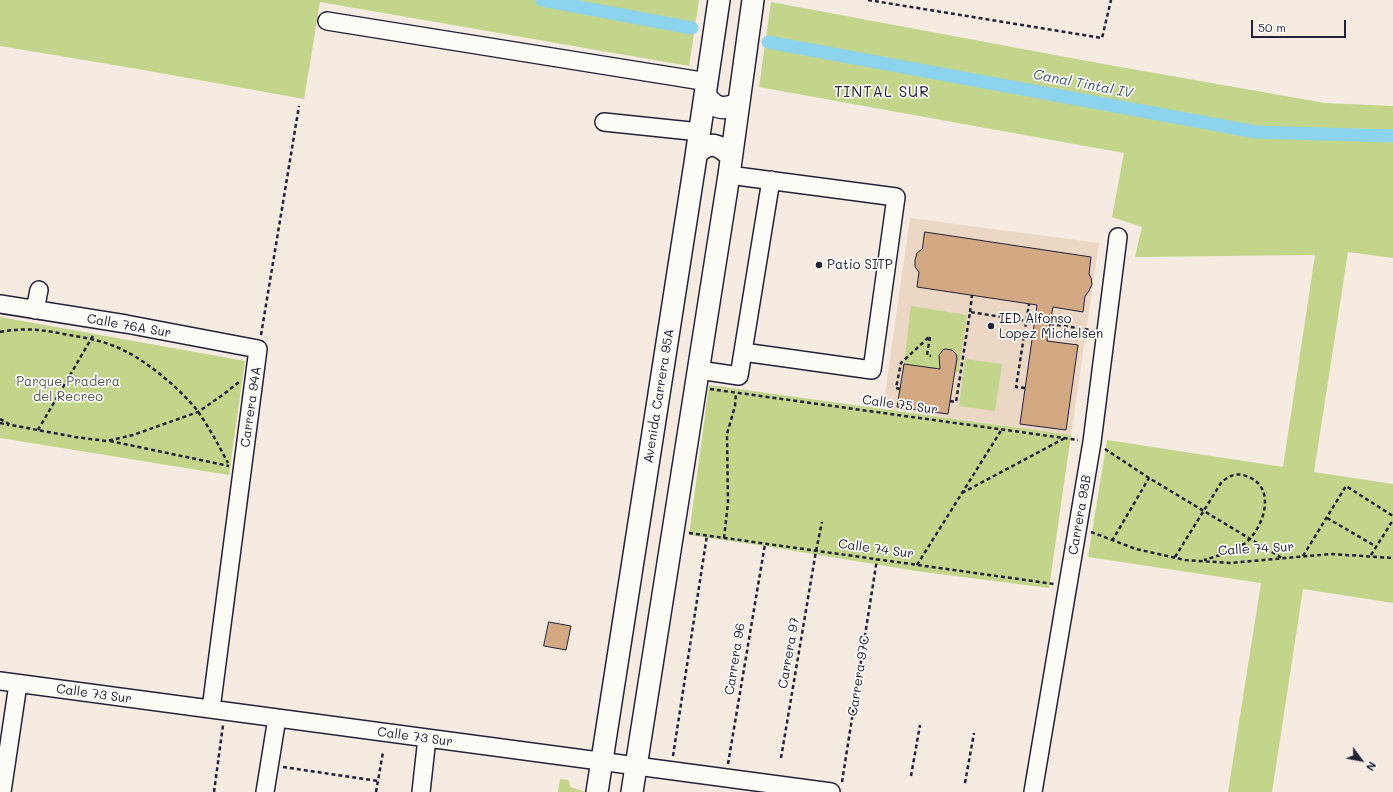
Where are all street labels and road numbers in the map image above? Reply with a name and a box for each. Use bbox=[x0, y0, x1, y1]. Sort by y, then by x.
street label: Calle 76A Sur bbox=[86, 311, 172, 341]
street label: Avenida Carrera 95A bbox=[641, 328, 677, 464]
street label: Carrera 94A bbox=[238, 366, 264, 448]
street label: Calle 75 Sur bbox=[861, 392, 939, 418]
street label: Carrera 98B bbox=[1065, 474, 1095, 556]
street label: Calle 74 Sur bbox=[837, 536, 915, 562]
street label: Calle 74 Sur bbox=[1218, 539, 1294, 559]
street label: Carrera 97 bbox=[775, 616, 803, 690]
street label: Carrera 96 bbox=[722, 622, 748, 696]
street label: Carrera 97C bbox=[845, 635, 873, 717]
street label: Calle 73 Sur bbox=[55, 681, 133, 707]
street label: Calle 73 Sur bbox=[376, 724, 454, 750]

